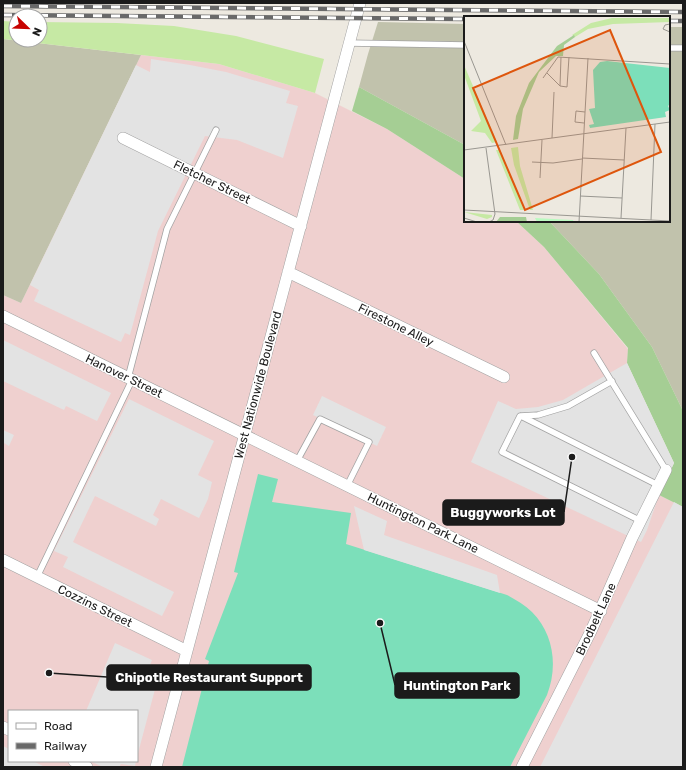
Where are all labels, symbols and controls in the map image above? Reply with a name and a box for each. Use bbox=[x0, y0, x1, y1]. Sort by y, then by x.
north arrow bbox=[8, 8, 48, 48]
inset map bbox=[464, 16, 670, 222]
text: N bbox=[29, 26, 44, 38]
street label: Fletcher Street bbox=[171, 157, 253, 207]
street label: Firestone Alley bbox=[356, 301, 436, 350]
street label: West Nationwide Boulevard bbox=[232, 310, 284, 460]
street label: Hanover Street bbox=[83, 351, 165, 401]
street label: Huntington Park Lane bbox=[365, 490, 481, 556]
callout: Buggyworks Lot bbox=[443, 500, 564, 525]
text: Buggyworks Lot bbox=[450, 505, 556, 520]
street label: Brodbelt Lane bbox=[573, 580, 619, 657]
street label: Cozzins Street bbox=[56, 582, 135, 630]
callout: Chipotle Restaurant Support bbox=[107, 665, 311, 690]
text: Chipotle Restaurant Support bbox=[115, 670, 303, 685]
callout: Huntington Park bbox=[395, 673, 519, 698]
text: Huntington Park bbox=[403, 678, 511, 693]
legend bbox=[8, 710, 138, 762]
text: Road bbox=[44, 719, 72, 733]
text: Railway bbox=[44, 739, 87, 753]

